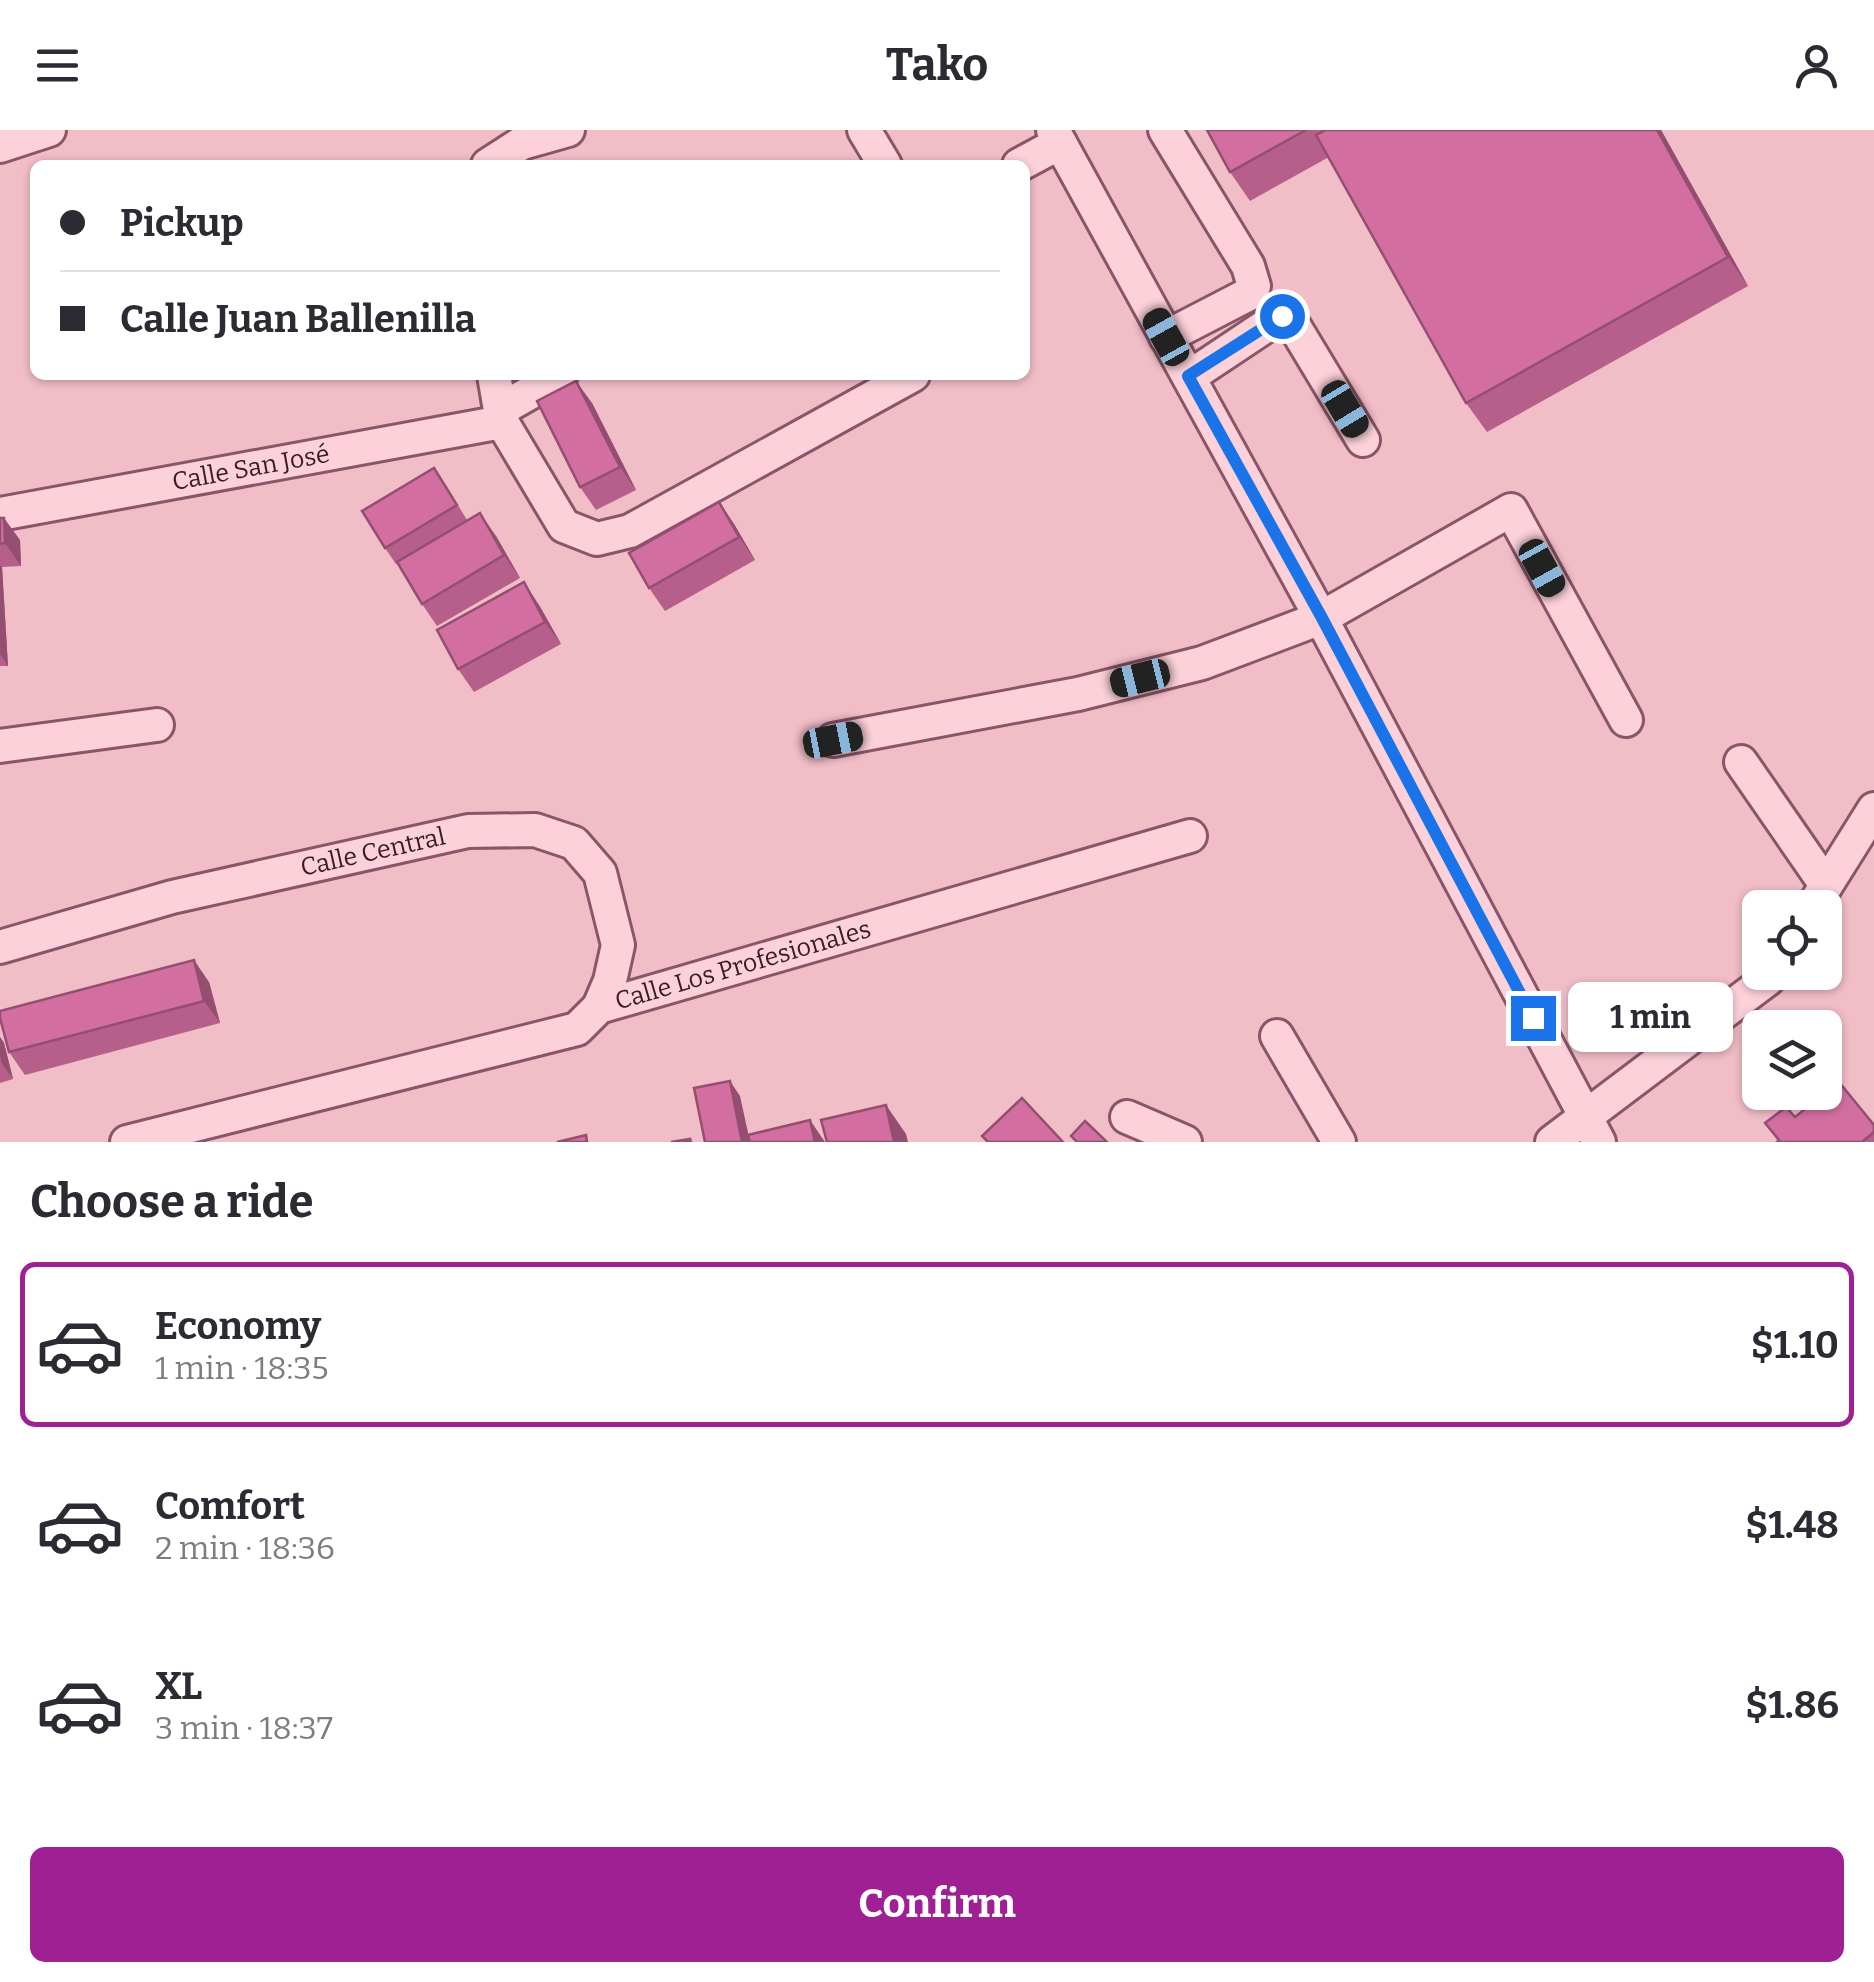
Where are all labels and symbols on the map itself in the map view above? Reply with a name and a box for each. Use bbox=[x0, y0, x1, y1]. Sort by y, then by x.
route start bbox=[1260, 294, 1305, 339]
car bbox=[1138, 303, 1194, 371]
car bbox=[1317, 376, 1373, 442]
street label: Calle San José bbox=[170, 439, 332, 497]
car bbox=[1514, 534, 1570, 602]
car bbox=[1107, 656, 1173, 700]
car bbox=[801, 720, 865, 760]
street label: Calle Central bbox=[298, 821, 448, 883]
street label: Calle Los Profesionales bbox=[612, 914, 874, 1017]
callout: 1 min bbox=[1568, 983, 1733, 1053]
route end bbox=[1511, 996, 1556, 1041]

